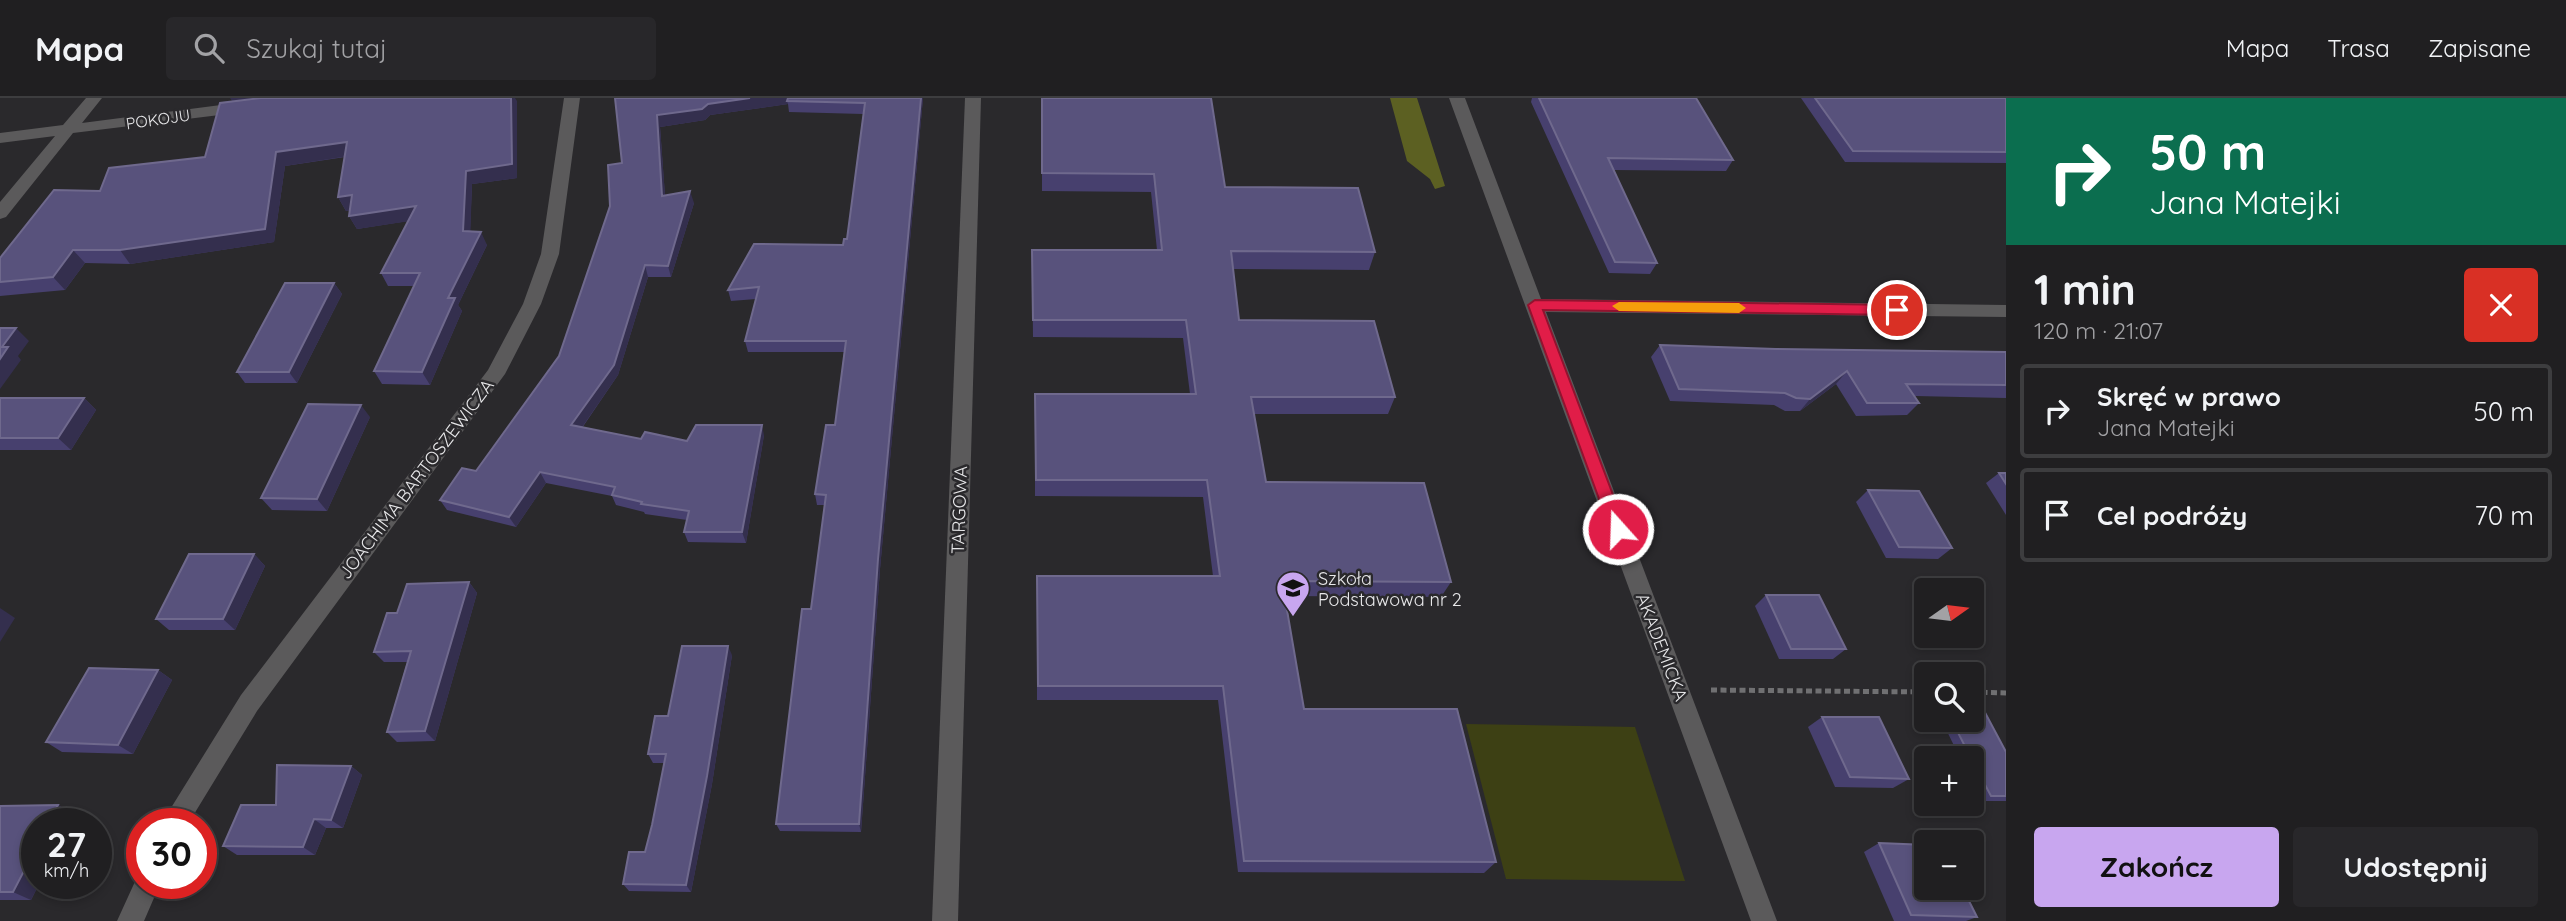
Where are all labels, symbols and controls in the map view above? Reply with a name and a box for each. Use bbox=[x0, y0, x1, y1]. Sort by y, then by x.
search box bbox=[166, 17, 656, 80]
text: Mapa bbox=[35, 28, 124, 69]
icon: search bbox=[190, 29, 228, 67]
text: Szukaj tutaj bbox=[246, 32, 387, 65]
text: Mapa bbox=[2226, 33, 2289, 63]
text: Trasa bbox=[2327, 33, 2390, 63]
text: Zapisane bbox=[2428, 33, 2531, 63]
street label: POKOJU bbox=[125, 105, 191, 133]
text: 50 m bbox=[2149, 121, 2266, 182]
icon: right bbox=[2034, 126, 2125, 217]
text: Jana Matejki bbox=[2149, 182, 2341, 222]
text: 1 min bbox=[2034, 263, 2136, 316]
button: close bbox=[2464, 268, 2538, 342]
pin bbox=[1867, 280, 1927, 340]
icon: arrive bbox=[1878, 291, 1916, 329]
text: 120 m · 21:07 bbox=[2034, 316, 2163, 345]
street label: JOACHIMA BARTOSZEWICZA bbox=[333, 374, 499, 584]
text: Skręć w prawo bbox=[2097, 380, 2281, 413]
icon: right bbox=[2038, 392, 2076, 430]
text: 50 m bbox=[2474, 395, 2534, 428]
text: Jana Matejki bbox=[2097, 413, 2235, 442]
street label: TARGOWA bbox=[946, 465, 972, 555]
position arrow bbox=[1581, 492, 1655, 566]
icon: arrive bbox=[2038, 496, 2076, 534]
text: Cel podróży bbox=[2097, 499, 2247, 532]
text: 70 m bbox=[2474, 499, 2534, 532]
place label: Szkoła Podstawowa nr 2 bbox=[1318, 567, 1462, 611]
school or university icon: Szkoła Podstawowa nr 2 bbox=[1274, 569, 1312, 618]
north arrow bbox=[1914, 578, 1984, 648]
map controls bbox=[1914, 578, 1984, 900]
street label: AKADEMICKA bbox=[1631, 590, 1693, 704]
button: search bbox=[1914, 662, 1984, 732]
button: + bbox=[1914, 746, 1984, 816]
speed limit sign: 30 bbox=[126, 808, 217, 899]
text: 27 bbox=[47, 822, 86, 866]
button: Zakończ bbox=[2034, 827, 2279, 907]
button: Udostępnij bbox=[2293, 827, 2538, 907]
button: − bbox=[1914, 830, 1984, 900]
text: km/h bbox=[44, 859, 89, 882]

